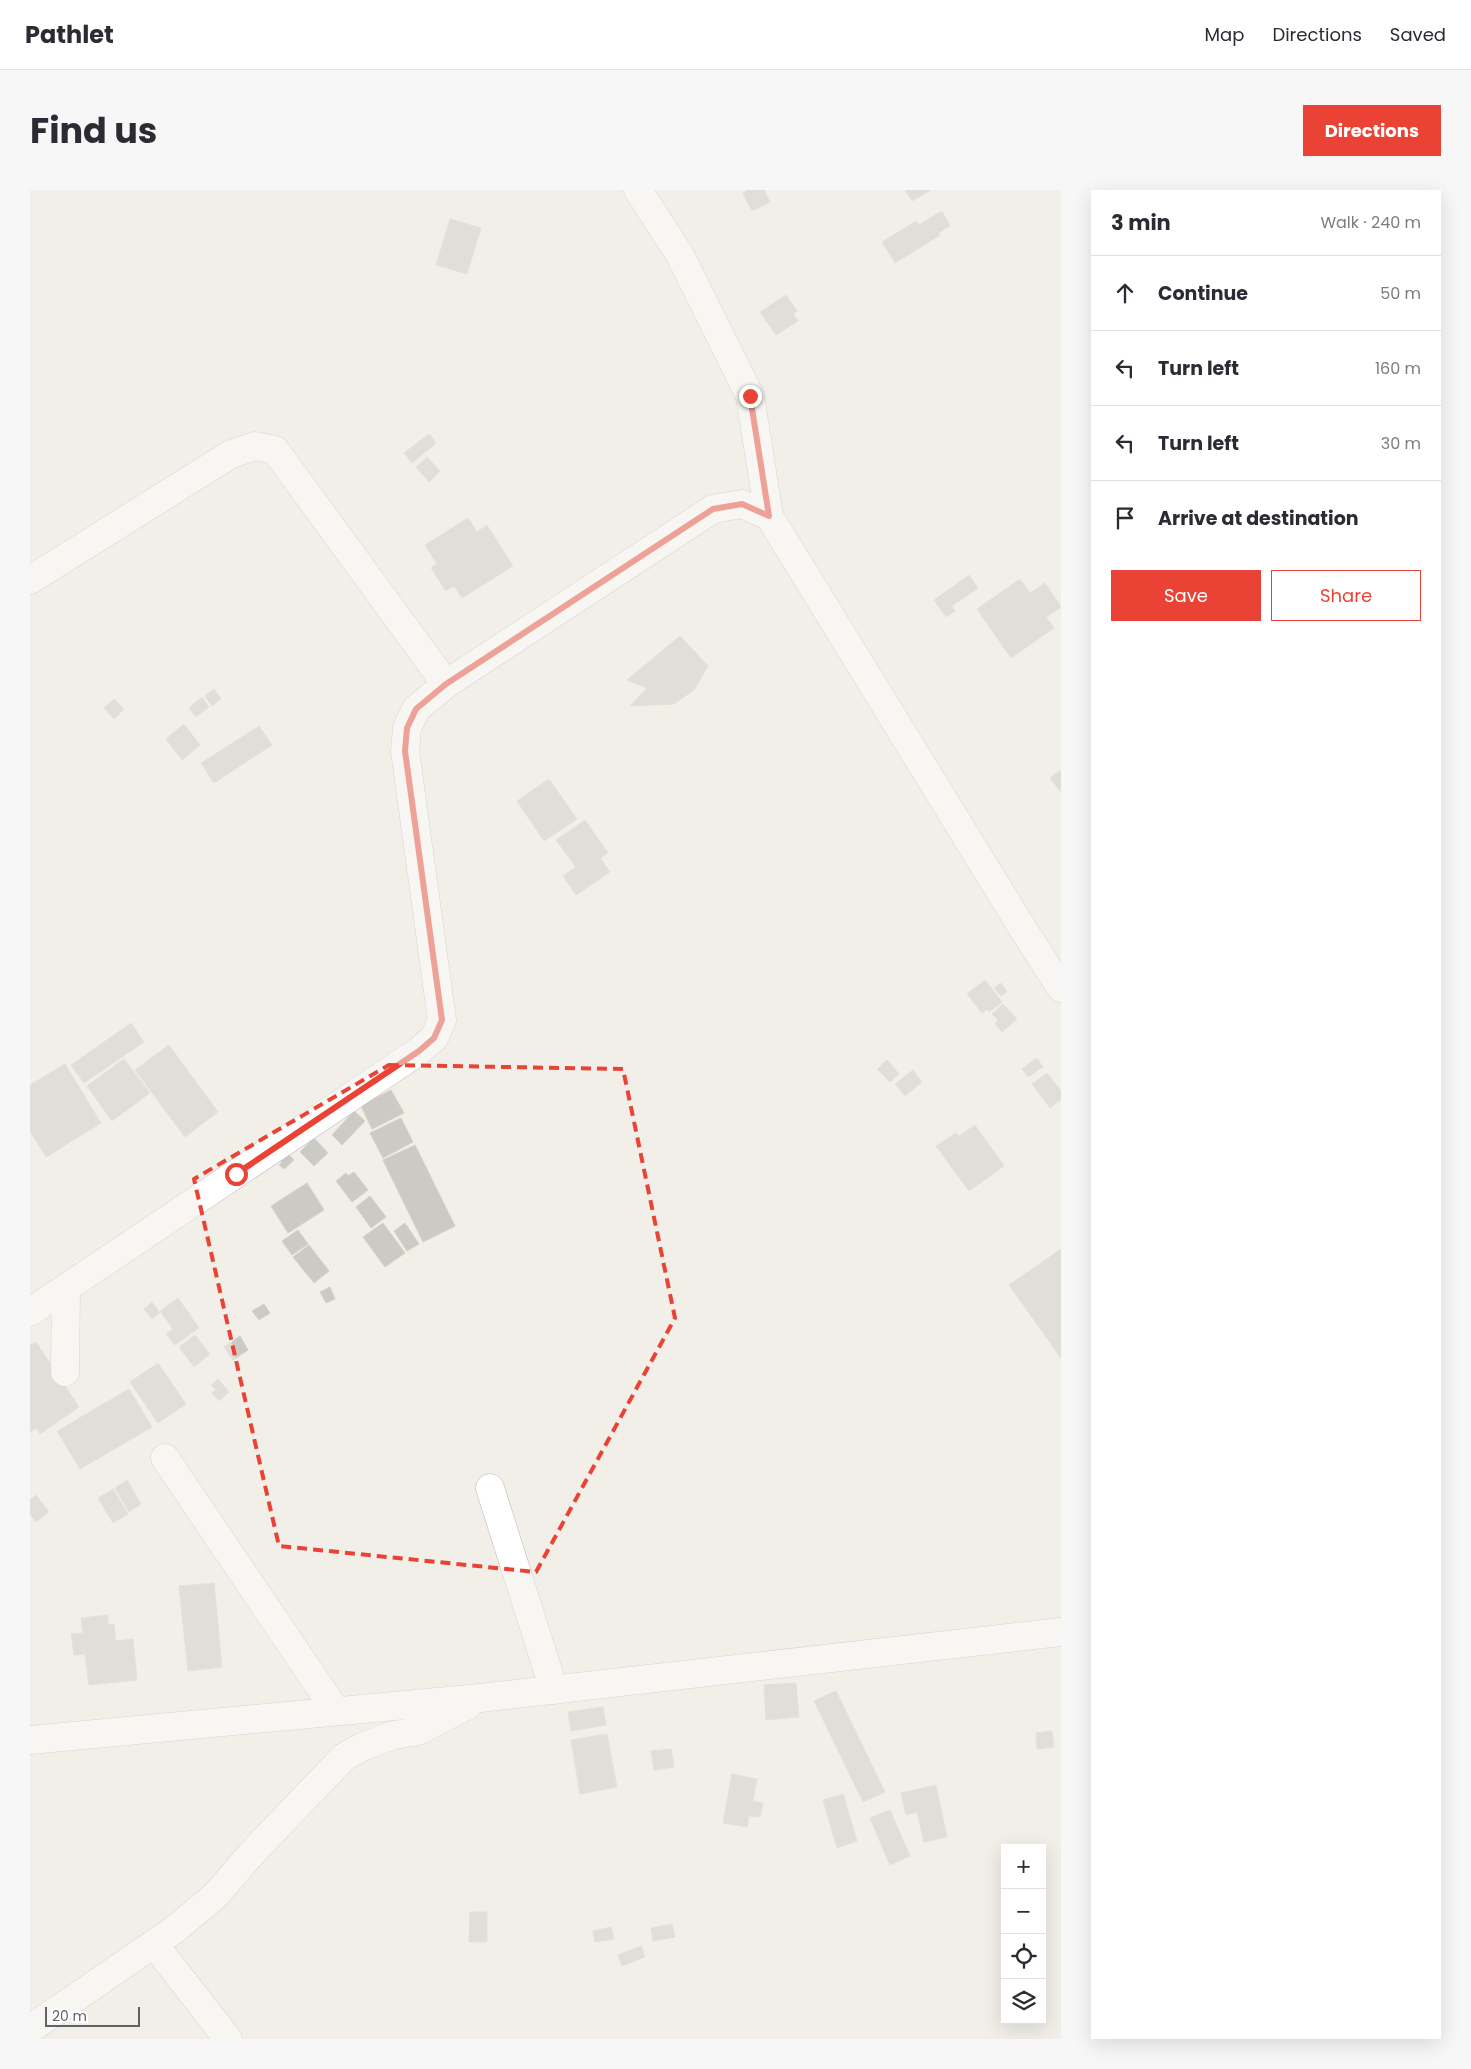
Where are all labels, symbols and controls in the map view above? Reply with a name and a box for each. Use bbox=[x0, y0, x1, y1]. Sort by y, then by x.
text: Pathlet bbox=[25, 18, 114, 51]
text: Map bbox=[1205, 22, 1244, 47]
text: Directions bbox=[1272, 22, 1362, 47]
text: Saved bbox=[1390, 22, 1446, 47]
button: Directions bbox=[1303, 105, 1441, 156]
text: Find us bbox=[30, 106, 157, 155]
text: 3 min bbox=[1111, 208, 1171, 237]
text: Walk · 240 m bbox=[1320, 211, 1421, 234]
icon: ahead bbox=[1111, 279, 1139, 307]
text: Continue bbox=[1158, 280, 1248, 307]
text: 50 m bbox=[1380, 282, 1421, 305]
icon: left bbox=[1111, 354, 1139, 382]
text: Turn left bbox=[1158, 355, 1239, 382]
text: 160 m bbox=[1375, 357, 1421, 380]
route end bbox=[739, 385, 762, 408]
icon: left bbox=[1111, 429, 1139, 457]
text: Turn left bbox=[1158, 430, 1239, 457]
text: 30 m bbox=[1381, 432, 1421, 455]
icon: arrive bbox=[1111, 504, 1139, 532]
text: Arrive at destination bbox=[1158, 505, 1359, 532]
button: Save bbox=[1111, 570, 1261, 621]
button: Share bbox=[1271, 570, 1421, 621]
route start bbox=[225, 1163, 248, 1186]
map controls bbox=[1001, 1844, 1046, 2024]
button: + bbox=[1001, 1844, 1046, 1889]
button: − bbox=[1001, 1889, 1046, 1934]
button: locate bbox=[1001, 1934, 1046, 1979]
button: layers bbox=[1001, 1979, 1046, 2024]
scale bar bbox=[45, 2004, 140, 2027]
text: 20 m bbox=[52, 2006, 87, 2026]

